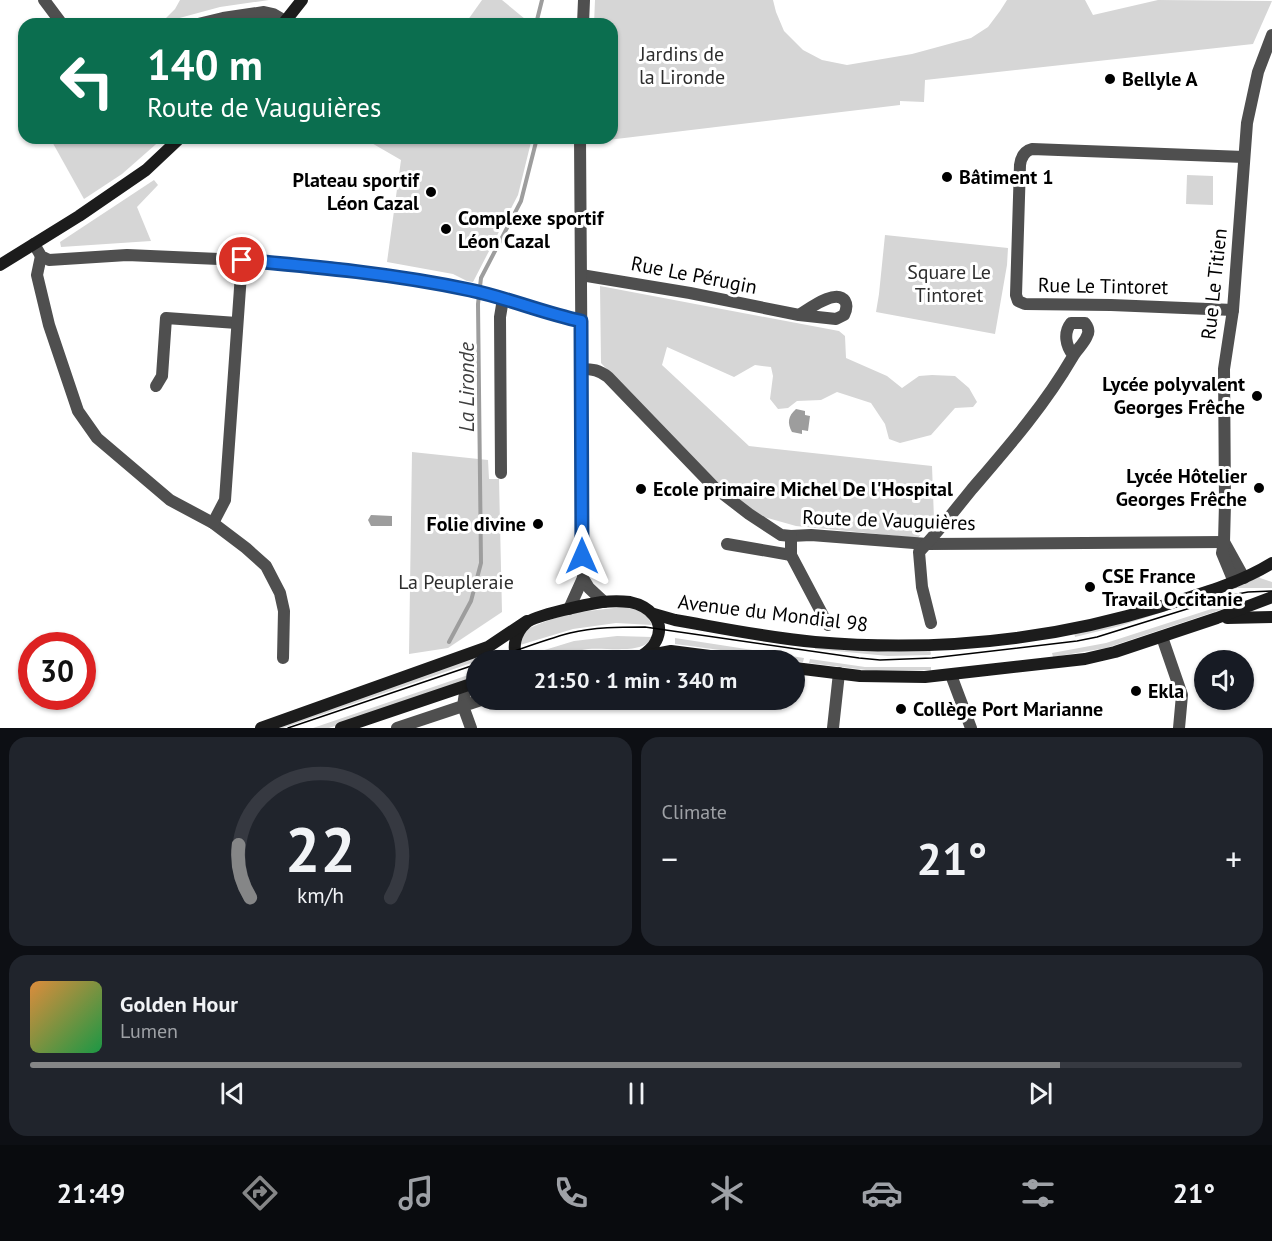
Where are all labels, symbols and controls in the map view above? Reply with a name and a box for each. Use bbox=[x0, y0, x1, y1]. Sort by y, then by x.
text: 140 m bbox=[147, 37, 263, 92]
park label: Jardins de la Lironde bbox=[639, 41, 725, 90]
icon: left bbox=[48, 42, 126, 120]
place label: Bellyle A bbox=[1122, 66, 1199, 92]
marker: Bellyle A bbox=[1103, 72, 1117, 86]
text: Route de Vauguières bbox=[147, 90, 381, 124]
place label: Bâtiment 1 bbox=[959, 164, 1054, 190]
place label: Plateau sportif Léon Cazal bbox=[293, 167, 421, 216]
marker: Bâtiment 1 bbox=[940, 170, 954, 184]
marker: Plateau sportif Léon Cazal bbox=[424, 185, 438, 199]
place label: Complexe sportif Léon Cazal bbox=[458, 205, 605, 254]
marker: Complexe sportif Léon Cazal bbox=[439, 222, 453, 236]
street label: Rue Le Titien bbox=[1195, 227, 1233, 341]
pin bbox=[216, 234, 267, 285]
icon: arrive bbox=[225, 243, 258, 276]
street label: Rue Le Pérugin bbox=[629, 250, 759, 300]
park label: Square Le Tintoret bbox=[907, 259, 991, 308]
street label: Rue Le Tintoret bbox=[1038, 272, 1169, 300]
water label: La Lironde bbox=[453, 342, 480, 432]
place label: Lycée polyvalent Georges Frêche bbox=[1102, 371, 1245, 420]
marker: Lycée polyvalent Georges Frêche bbox=[1250, 389, 1264, 403]
place label: Lycée Hôtelier Georges Frêche bbox=[1116, 463, 1247, 512]
place label: Ecole primaire Michel De l'Hospital bbox=[653, 476, 953, 502]
marker: Lycée Hôtelier Georges Frêche bbox=[1252, 481, 1266, 495]
marker: Ecole primaire Michel De l'Hospital bbox=[634, 482, 648, 496]
street label: Route de Vauguières bbox=[802, 504, 976, 536]
place label: Folie divine bbox=[426, 511, 526, 537]
marker: Folie divine bbox=[531, 517, 545, 531]
position arrow bbox=[550, 524, 614, 588]
place label: CSE France Travail Occitanie bbox=[1102, 563, 1243, 612]
park label: La Peupleraie bbox=[398, 569, 514, 595]
marker: CSE France Travail Occitanie bbox=[1083, 580, 1097, 594]
street label: Avenue du Mondial 98 bbox=[677, 588, 869, 638]
speed limit sign: 30 bbox=[18, 632, 96, 710]
map controls bbox=[1194, 650, 1254, 710]
button: sound bbox=[1194, 650, 1254, 710]
text: 21:50 · 1 min · 340 m bbox=[534, 666, 737, 694]
place label: Ekla bbox=[1148, 678, 1184, 704]
marker: Ekla bbox=[1129, 684, 1143, 698]
place label: Collège Port Marianne bbox=[913, 696, 1103, 722]
marker: Collège Port Marianne bbox=[894, 702, 908, 716]
text: Climate bbox=[662, 799, 727, 825]
text: 22 bbox=[285, 808, 356, 889]
text: 21° bbox=[916, 829, 987, 887]
text: − bbox=[662, 837, 678, 880]
text: + bbox=[1225, 837, 1242, 880]
text: km/h bbox=[297, 882, 344, 910]
text: Golden Hour bbox=[120, 990, 238, 1018]
text: Lumen bbox=[120, 1018, 178, 1044]
icon: previous bbox=[216, 1077, 249, 1110]
icon: pause bbox=[620, 1077, 653, 1110]
icon: next bbox=[1024, 1077, 1057, 1110]
icon: directions bbox=[239, 1172, 281, 1214]
icon: music bbox=[395, 1172, 437, 1214]
icon: phone bbox=[550, 1172, 592, 1214]
icon: climate bbox=[706, 1172, 748, 1214]
icon: car bbox=[861, 1172, 903, 1214]
icon: filters bbox=[1017, 1172, 1059, 1214]
text: 21:49 bbox=[57, 1176, 125, 1210]
text: 21° bbox=[1173, 1176, 1215, 1210]

